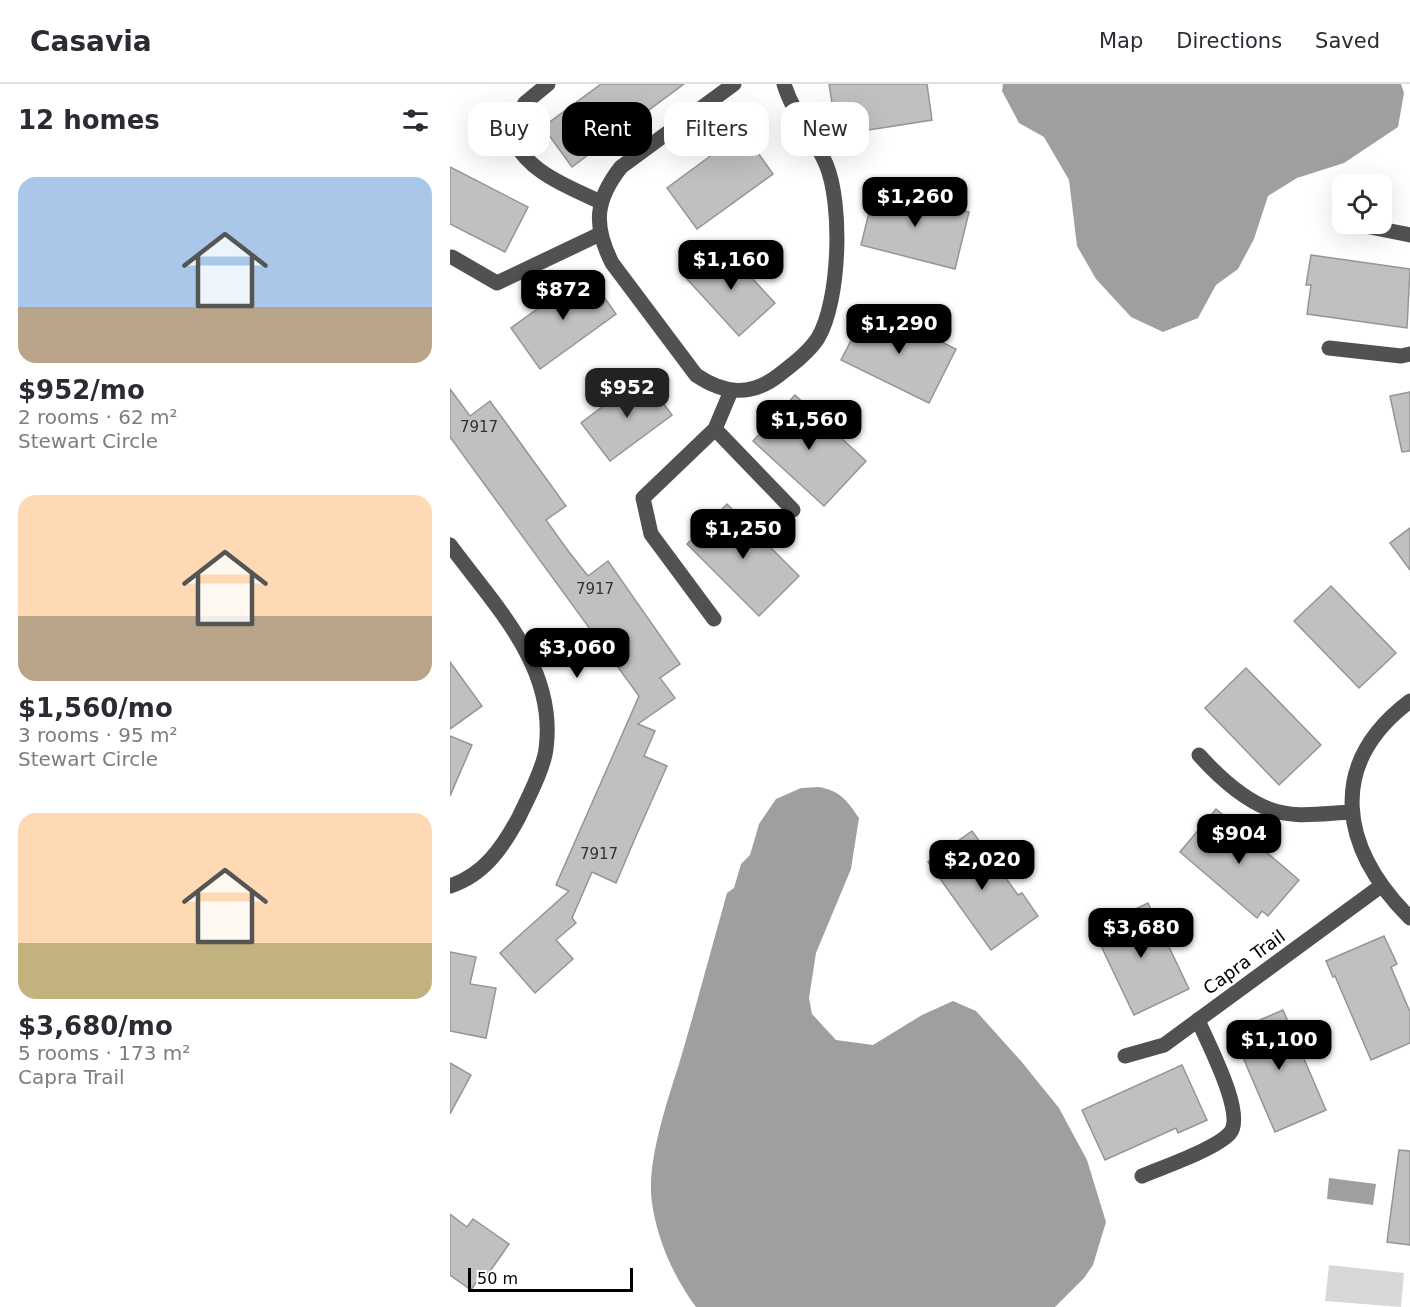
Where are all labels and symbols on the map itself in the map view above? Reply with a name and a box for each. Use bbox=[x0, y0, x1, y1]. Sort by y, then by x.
pin: $1,260 bbox=[866, 177, 964, 228]
pin: $1,160 bbox=[682, 240, 780, 291]
pin: $872 bbox=[527, 270, 599, 321]
pin: $1,290 bbox=[850, 304, 948, 355]
pin: $952 bbox=[591, 368, 663, 419]
pin: $1,560 bbox=[760, 400, 858, 451]
house number: 7917 bbox=[460, 418, 498, 436]
pin: $1,250 bbox=[694, 509, 792, 560]
house number: 7917 bbox=[576, 580, 614, 598]
pin: $3,060 bbox=[528, 628, 626, 679]
pin: $904 bbox=[1203, 814, 1275, 865]
pin: $2,020 bbox=[933, 840, 1031, 891]
house number: 7917 bbox=[580, 845, 618, 863]
pin: $3,680 bbox=[1092, 908, 1190, 959]
street label: Capra Trail bbox=[1199, 925, 1289, 999]
pin: $1,100 bbox=[1230, 1020, 1328, 1071]
scale bar bbox=[468, 1265, 633, 1292]

